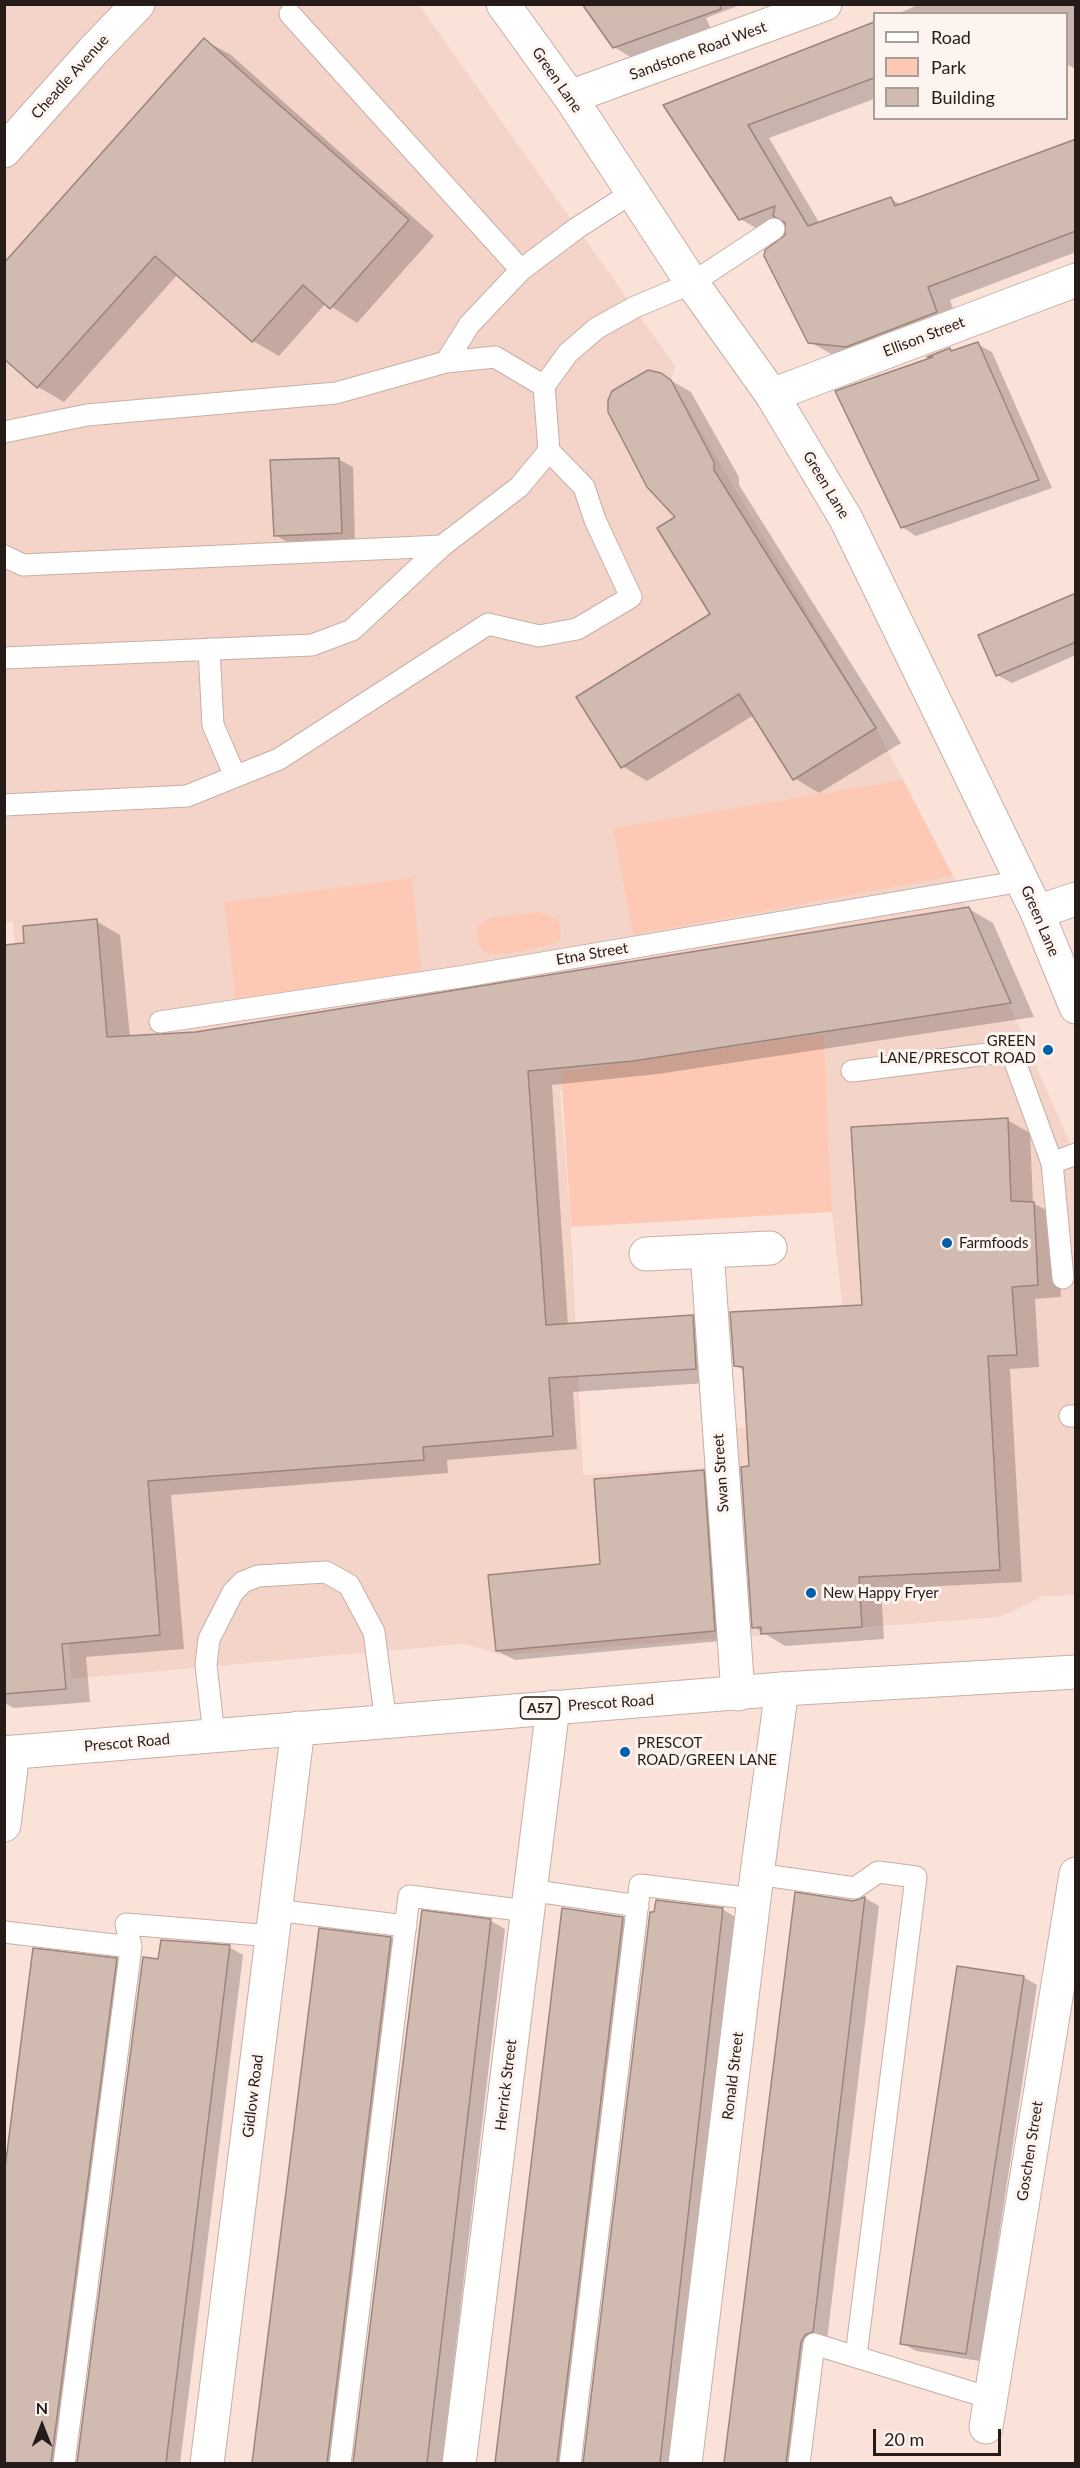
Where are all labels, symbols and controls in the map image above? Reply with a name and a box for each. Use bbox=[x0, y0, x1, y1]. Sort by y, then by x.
legend bbox=[873, 12, 1068, 120]
street label: Sandstone Road West bbox=[627, 18, 769, 84]
text: Road bbox=[931, 26, 971, 48]
street label: Cheadle Avenue bbox=[27, 31, 113, 123]
street label: Green Lane bbox=[528, 44, 586, 116]
text: Park bbox=[931, 56, 966, 78]
text: Building bbox=[931, 86, 995, 108]
street label: Ellison Street bbox=[881, 313, 967, 361]
street label: Green Lane bbox=[799, 448, 853, 522]
street label: Green Lane bbox=[1017, 883, 1063, 959]
street label: Etna Street bbox=[555, 939, 629, 969]
place label: GREEN LANE/PRESCOT ROAD bbox=[879, 1032, 1036, 1067]
marker: GREEN LANE/PRESCOT ROAD bbox=[1041, 1043, 1055, 1057]
place label: Farmfoods bbox=[959, 1234, 1028, 1252]
marker: Farmfoods bbox=[940, 1236, 954, 1250]
street label: Swan Street bbox=[709, 1433, 733, 1513]
place label: New Happy Fryer bbox=[823, 1584, 939, 1602]
marker: New Happy Fryer bbox=[804, 1586, 818, 1600]
street label: Prescot Road bbox=[567, 1691, 655, 1715]
road number: A57 bbox=[520, 1697, 560, 1719]
street label: Prescot Road bbox=[83, 1730, 171, 1756]
place label: PRESCOT ROAD/GREEN LANE bbox=[637, 1734, 777, 1769]
marker: PRESCOT ROAD/GREEN LANE bbox=[618, 1745, 632, 1759]
street label: Ronald Street bbox=[719, 2031, 747, 2121]
street label: Herrick Street bbox=[491, 2038, 521, 2132]
street label: Gidlow Road bbox=[239, 2053, 267, 2139]
street label: Goschen Street bbox=[1013, 2100, 1047, 2202]
north arrow bbox=[12, 2396, 72, 2456]
text: N bbox=[36, 2398, 48, 2417]
scale bar bbox=[876, 2417, 1004, 2455]
text: 20 m bbox=[884, 2428, 924, 2450]

